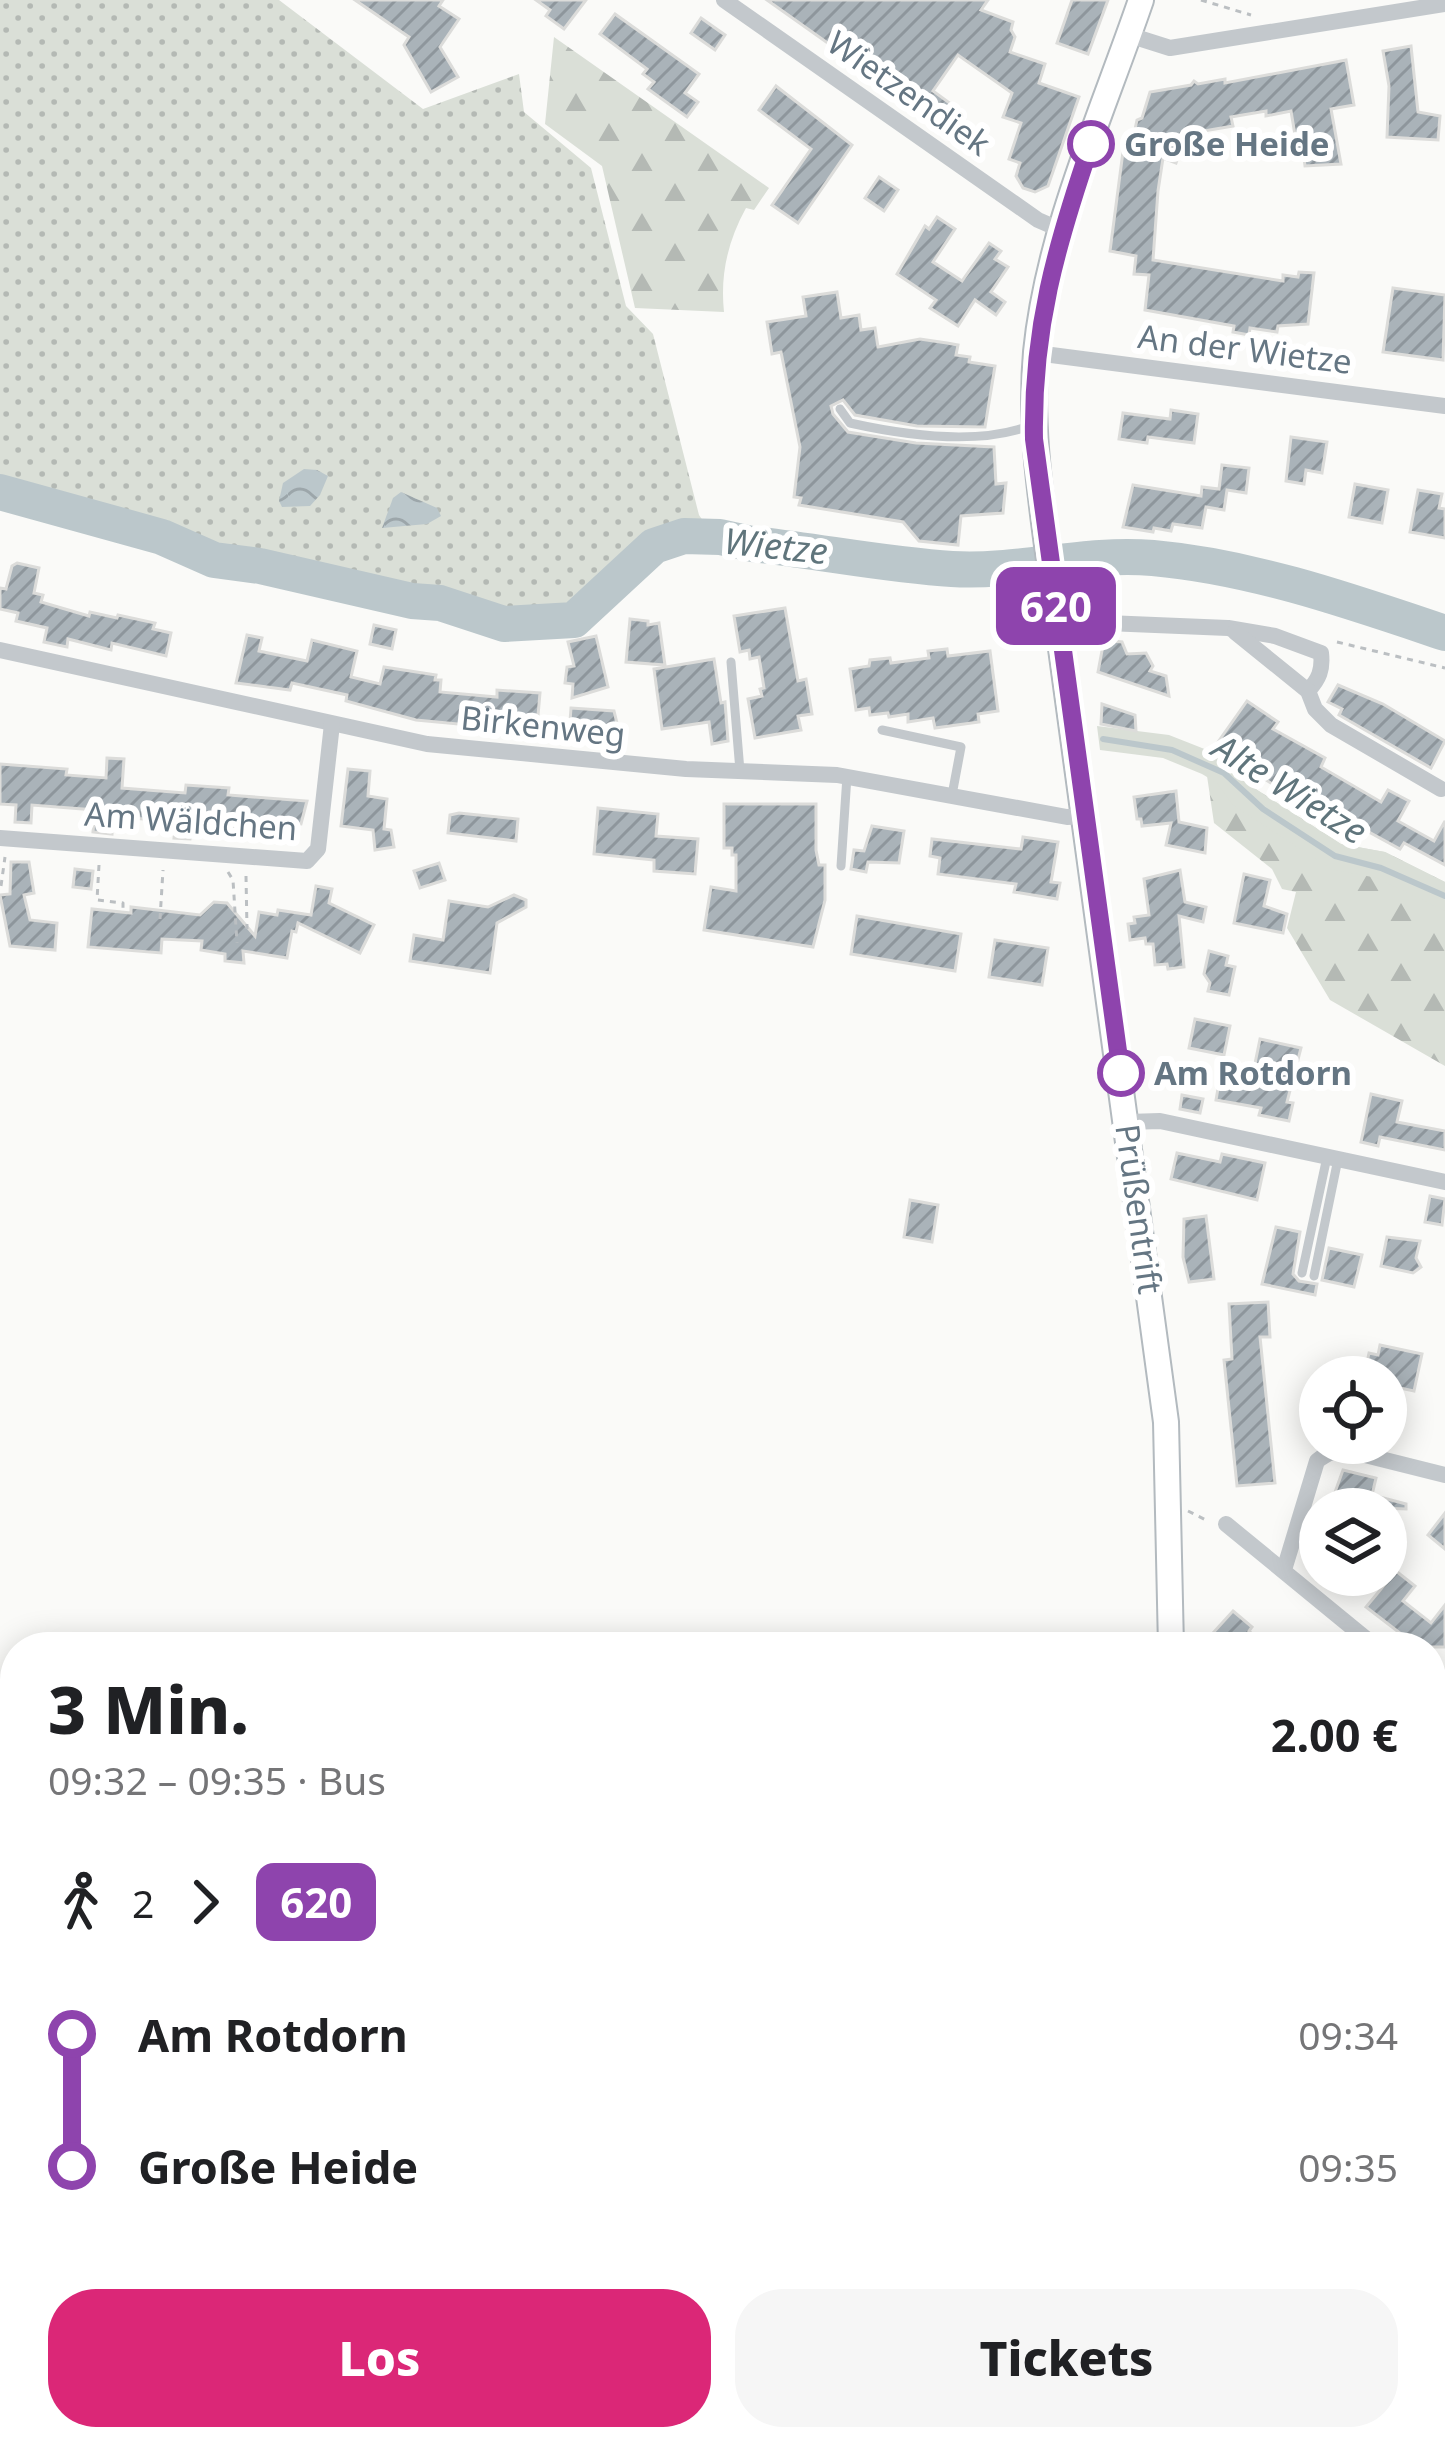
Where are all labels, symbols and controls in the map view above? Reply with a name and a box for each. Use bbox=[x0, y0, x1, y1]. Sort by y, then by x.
street label: Wietzendiek bbox=[819, 20, 1000, 166]
place label: Große Heide bbox=[1124, 121, 1330, 166]
marker: Große Heide bbox=[1069, 122, 1113, 166]
street label: An der Wietze bbox=[1136, 313, 1355, 384]
water label: Wietze bbox=[722, 516, 830, 575]
line badge: 620 bbox=[987, 567, 1125, 645]
text: 620 bbox=[1020, 577, 1092, 634]
street label: Birkenweg bbox=[459, 694, 627, 757]
water label: Alte Wietze bbox=[1201, 720, 1377, 855]
street label: Am Wäldchen bbox=[83, 791, 299, 850]
place label: Am Rotdorn bbox=[1154, 1050, 1352, 1095]
marker: Am Rotdorn bbox=[1099, 1051, 1143, 1095]
street label: Prüßentrift bbox=[1105, 1121, 1174, 1297]
map controls bbox=[1299, 1356, 1407, 1596]
button: locate bbox=[1299, 1356, 1407, 1464]
button: layers bbox=[1299, 1488, 1407, 1596]
text: 3 Min. bbox=[48, 1663, 249, 1753]
text: 2.00 € bbox=[1271, 1704, 1398, 1765]
text: 09:32 – 09:35 · Bus bbox=[48, 1753, 386, 1806]
icon: walk bbox=[48, 1869, 114, 1935]
icon: forward bbox=[172, 1869, 238, 1935]
text: 620 bbox=[280, 1873, 352, 1930]
text: 2 bbox=[132, 1876, 154, 1929]
text: Am Rotdorn bbox=[138, 2004, 408, 2065]
text: 09:34 bbox=[1298, 2008, 1398, 2061]
text: Große Heide bbox=[138, 2136, 418, 2197]
text: 09:35 bbox=[1298, 2140, 1398, 2193]
button: Los bbox=[48, 2289, 711, 2427]
button: Tickets bbox=[735, 2289, 1398, 2427]

